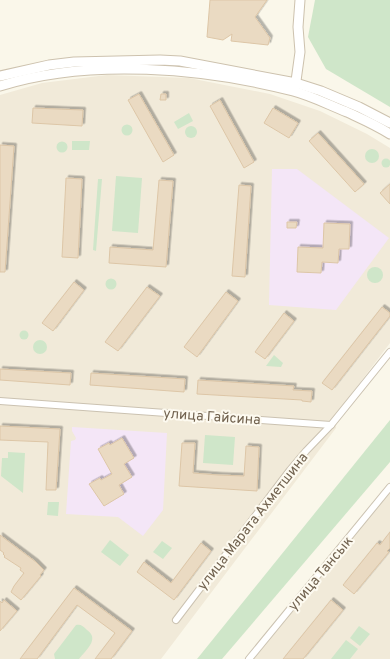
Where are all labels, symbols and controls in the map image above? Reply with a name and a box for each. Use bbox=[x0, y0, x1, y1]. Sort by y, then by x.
street label: улица Гайсина bbox=[163, 406, 261, 429]
street label: улица Марата Ахметшина bbox=[194, 450, 312, 594]
street label: улица Тансык bbox=[285, 533, 357, 615]

